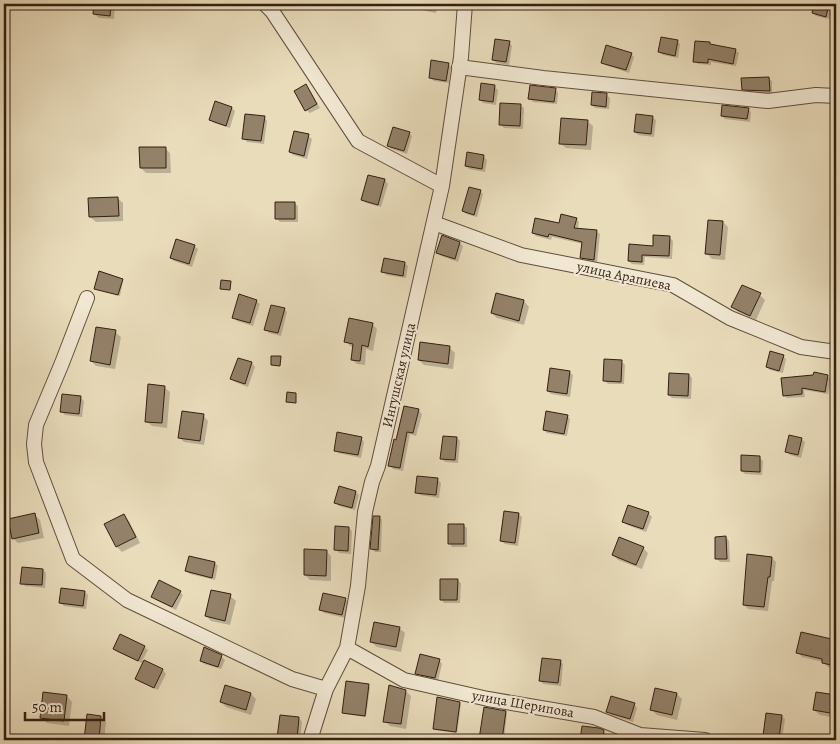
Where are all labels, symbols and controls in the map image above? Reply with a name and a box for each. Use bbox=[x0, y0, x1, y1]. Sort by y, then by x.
street label: улица Арапиева bbox=[574, 257, 673, 295]
street label: Ингушская улица bbox=[378, 320, 420, 429]
street label: улица Шерипова bbox=[470, 686, 576, 722]
scale bar bbox=[25, 689, 104, 721]
text: 50 m bbox=[32, 697, 62, 717]

